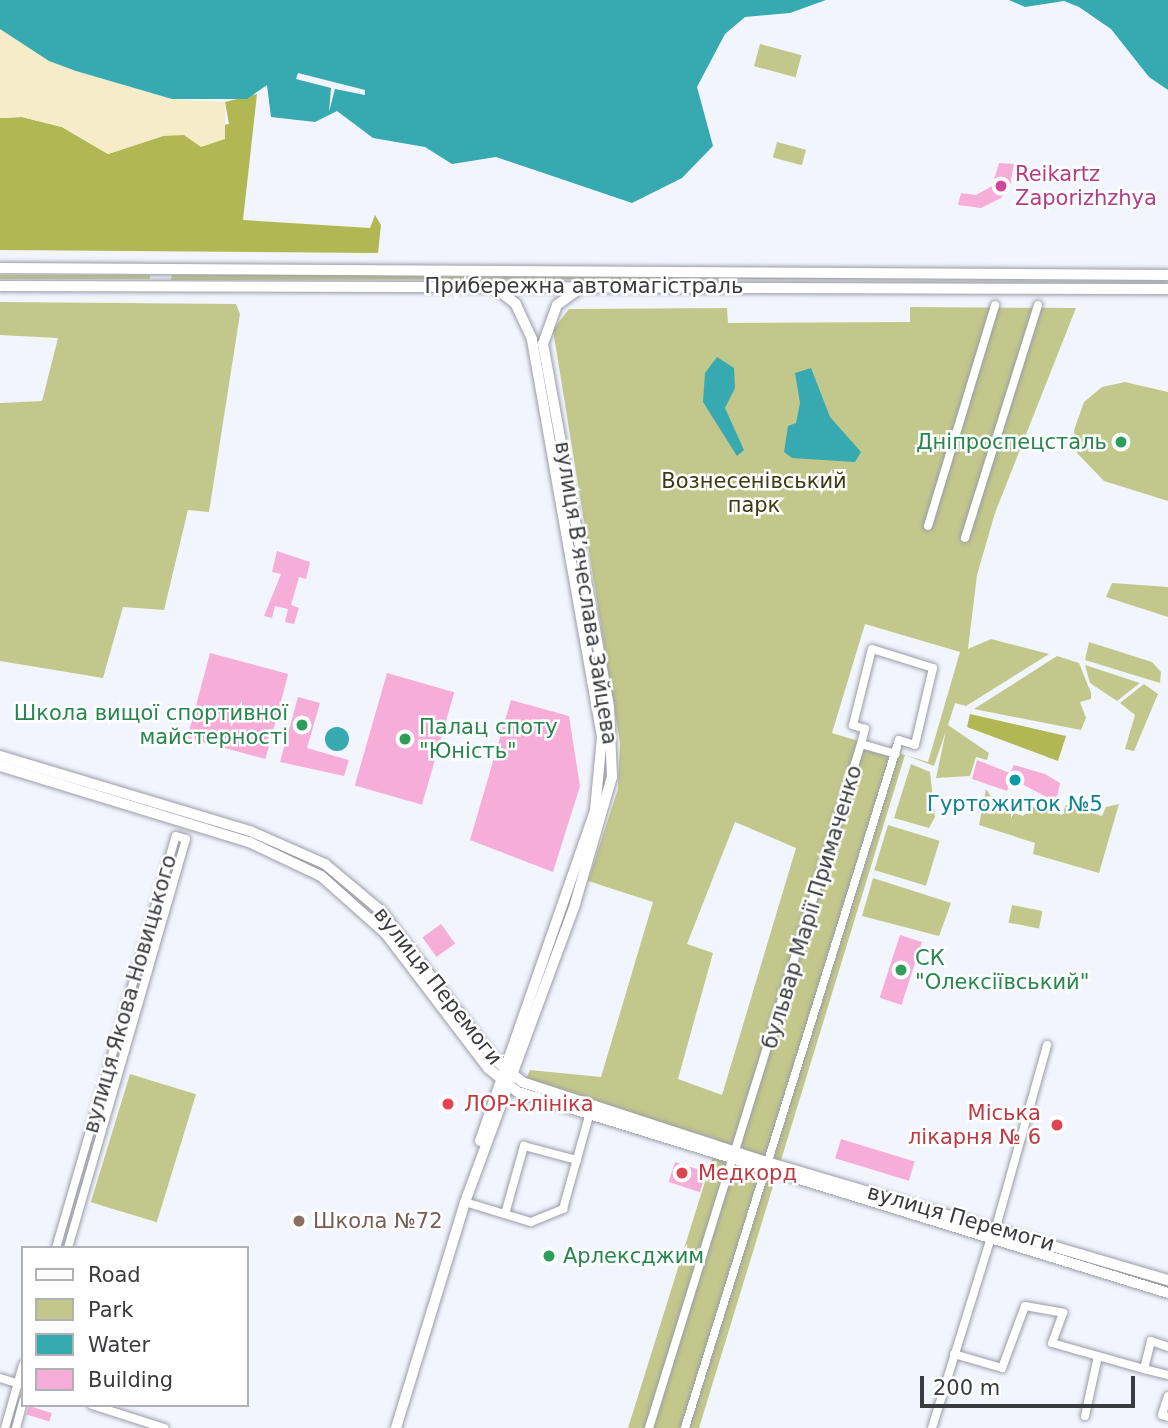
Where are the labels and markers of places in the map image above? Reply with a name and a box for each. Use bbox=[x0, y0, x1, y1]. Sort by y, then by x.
place label: Reikartz Zaporizhzhya bbox=[1015, 161, 1157, 211]
marker: Reikartz Zaporizhzhya bbox=[993, 178, 1009, 194]
place label: Дніпроспецсталь bbox=[916, 429, 1107, 455]
marker: Дніпроспецсталь bbox=[1113, 434, 1129, 450]
place label: Школа вищої спортивної майстерності bbox=[14, 700, 288, 750]
place label: Палац споту "Юність" bbox=[419, 714, 558, 764]
marker: Школа вищої спортивної майстерності bbox=[294, 717, 310, 733]
marker: Палац споту "Юність" bbox=[397, 731, 413, 747]
marker: Гуртожиток №5 bbox=[1007, 772, 1023, 788]
place label: Гуртожиток №5 bbox=[927, 791, 1103, 817]
place label: СК "Олексіївський" bbox=[915, 945, 1089, 995]
marker: СК "Олексіївський" bbox=[893, 962, 909, 978]
place label: ЛОР-клініка bbox=[464, 1091, 594, 1117]
marker: ЛОР-клініка bbox=[438, 1094, 458, 1114]
place label: Мiська лiкарня № 6 bbox=[908, 1100, 1041, 1150]
marker: Мiська лiкарня № 6 bbox=[1047, 1115, 1067, 1135]
place label: Медкорд bbox=[698, 1160, 797, 1186]
marker: Медкорд bbox=[672, 1163, 692, 1183]
place label: Школа №72 bbox=[313, 1208, 443, 1234]
marker: Школа №72 bbox=[291, 1213, 307, 1229]
place label: Арлексджим bbox=[563, 1243, 704, 1269]
marker: Арлексджим bbox=[541, 1248, 557, 1264]

